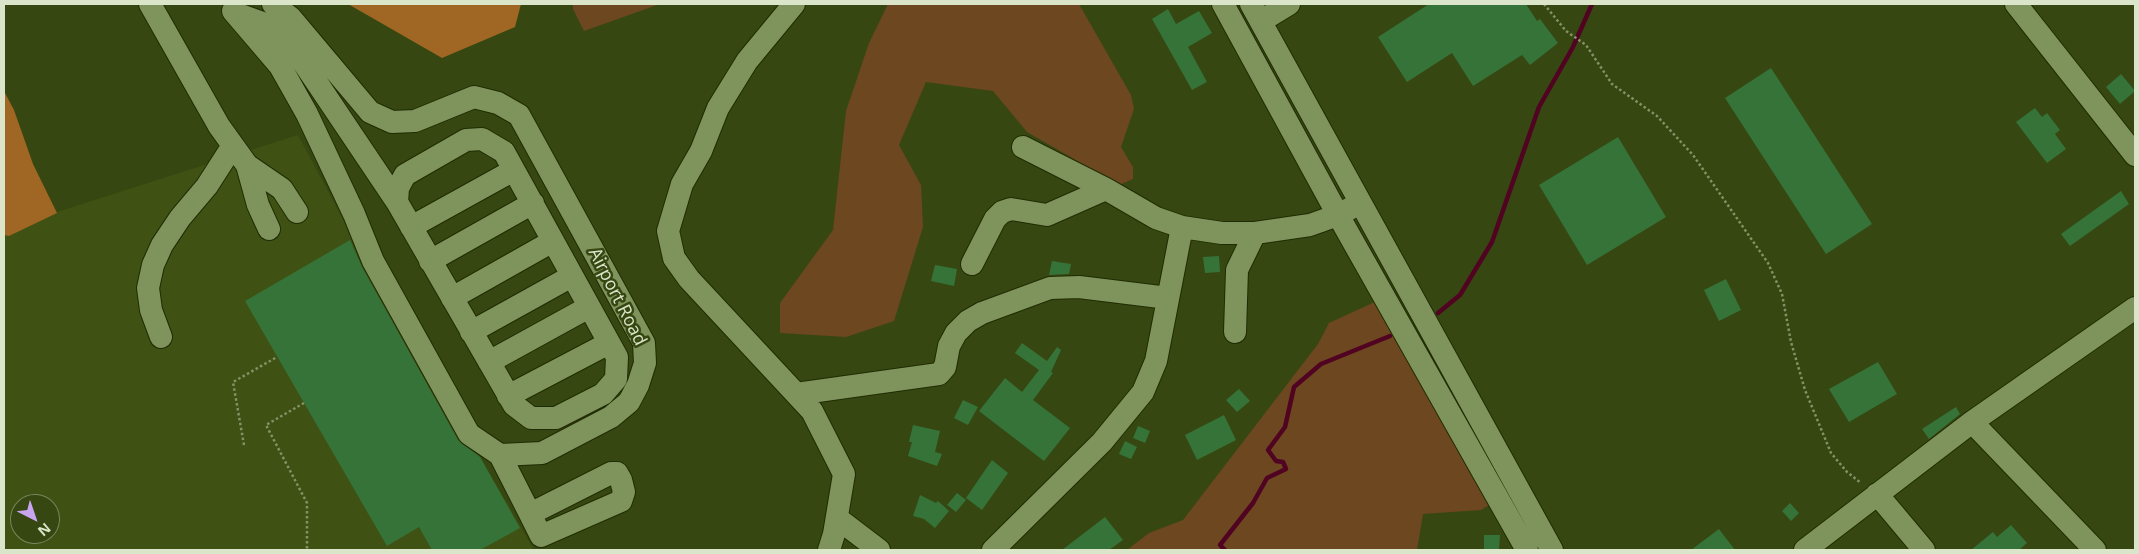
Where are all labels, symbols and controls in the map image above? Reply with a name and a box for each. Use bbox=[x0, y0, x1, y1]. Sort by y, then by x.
street label: Airport Road bbox=[583, 245, 651, 349]
north arrow bbox=[10, 494, 60, 544]
text: N bbox=[34, 519, 55, 541]

